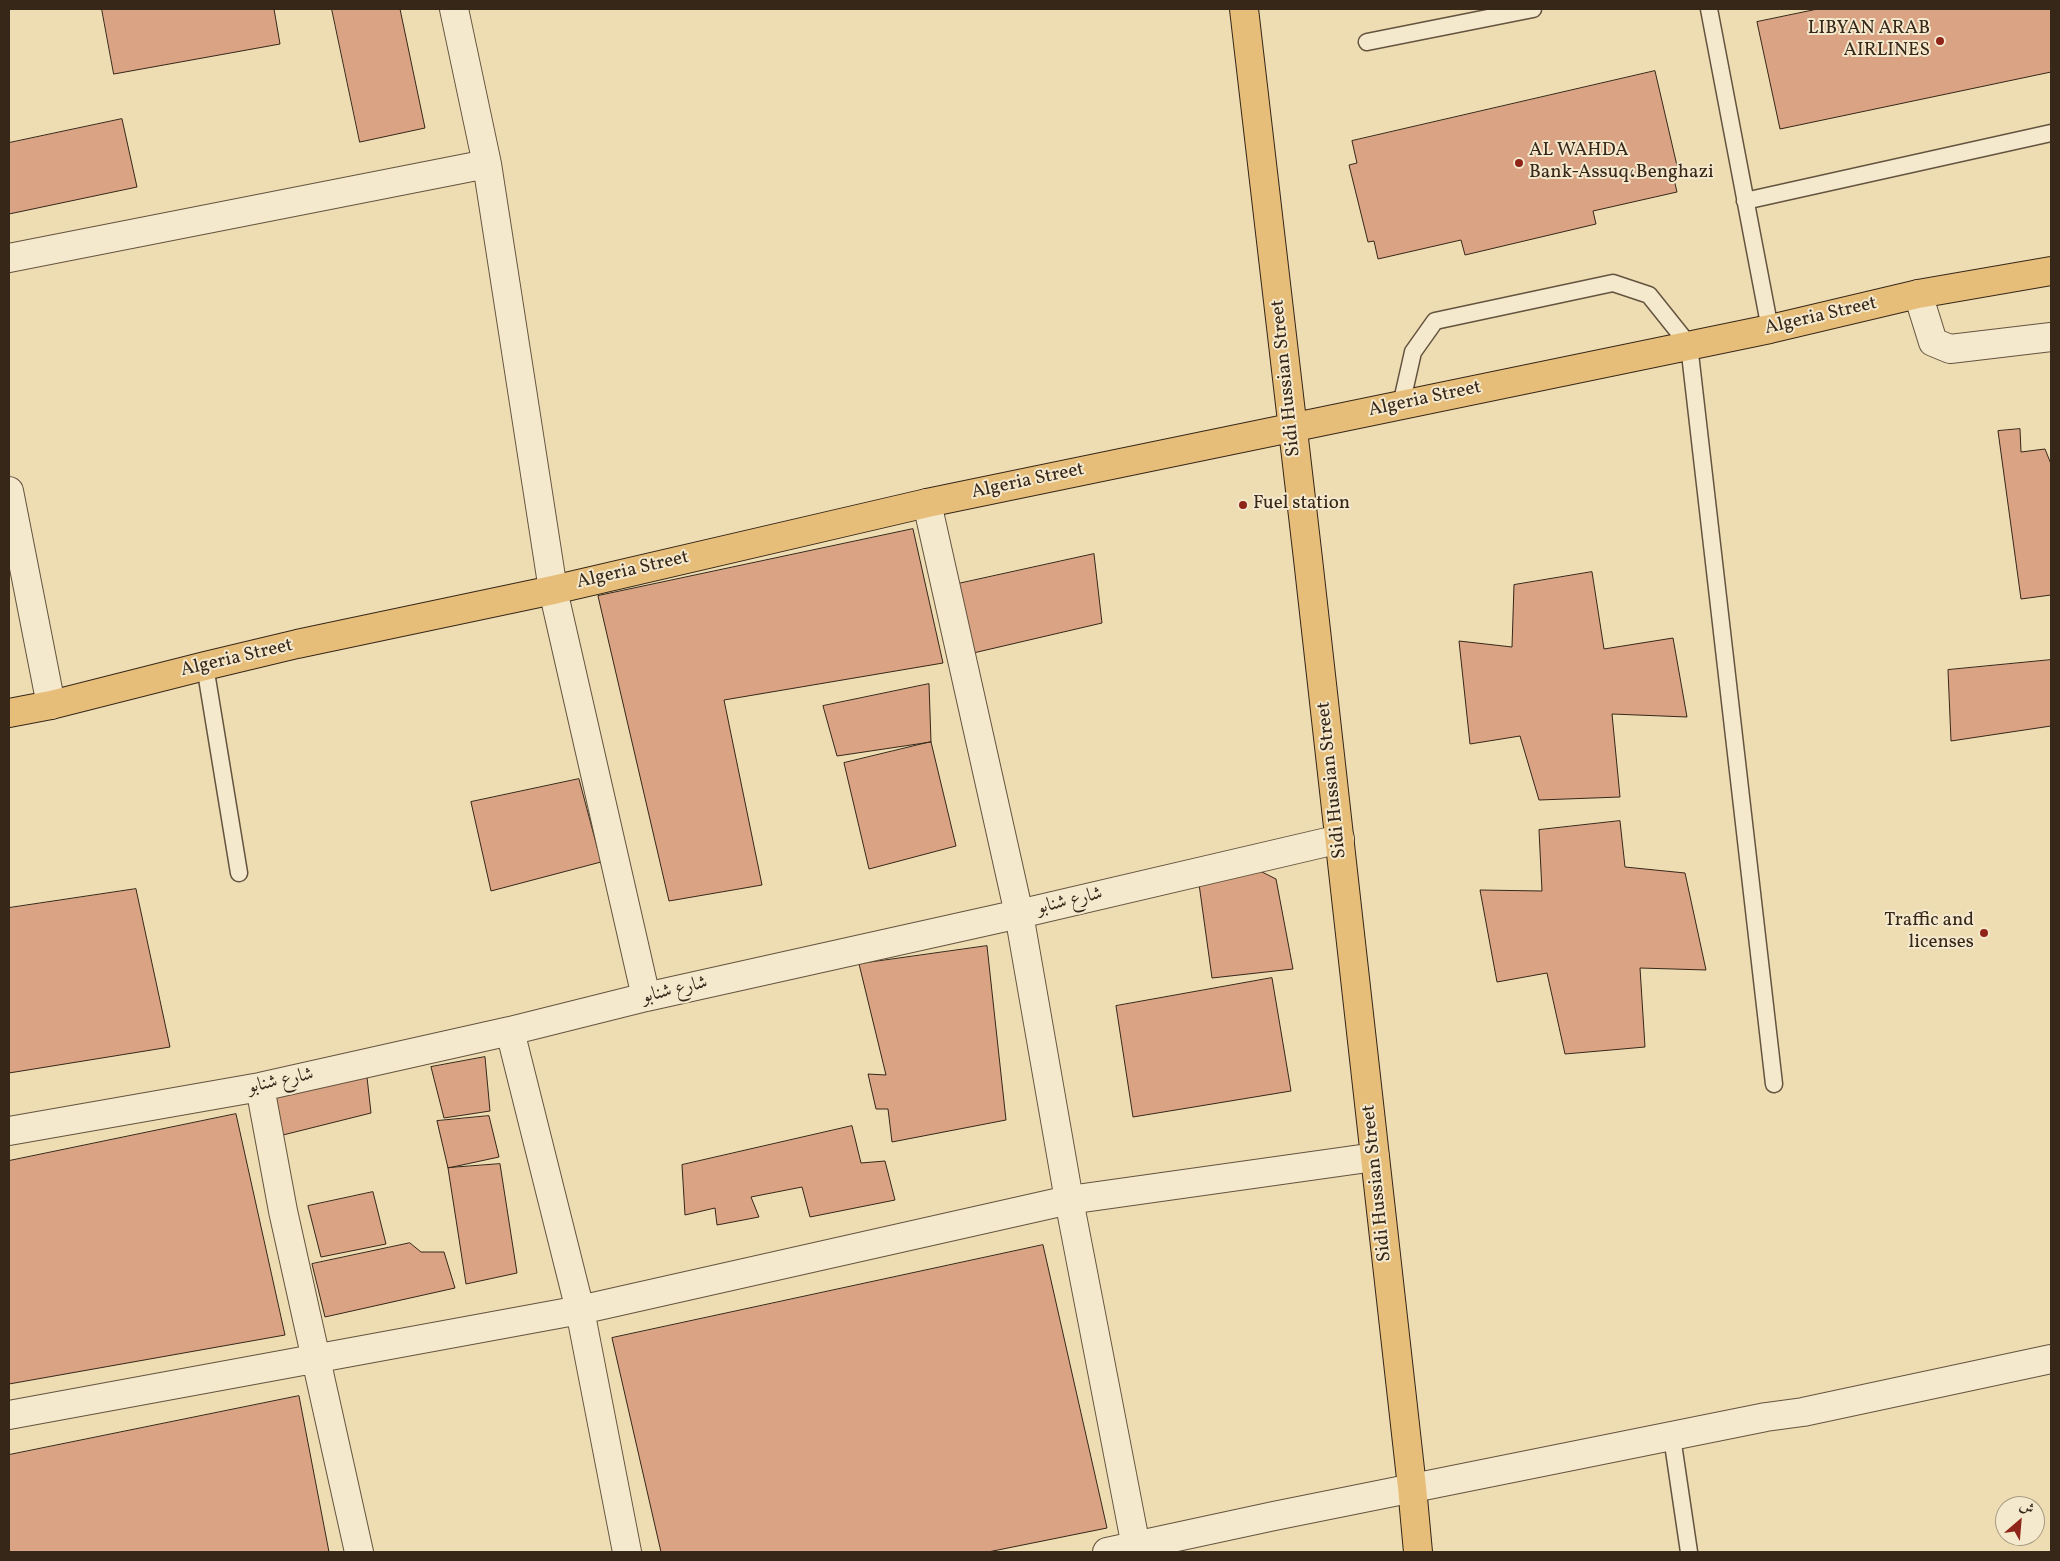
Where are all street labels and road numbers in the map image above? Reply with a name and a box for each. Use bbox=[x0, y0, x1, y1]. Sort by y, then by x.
street label: Algeria Street bbox=[1763, 293, 1879, 341]
street label: Sidi Hussian Street bbox=[1267, 298, 1307, 458]
street label: Algeria Street bbox=[1367, 377, 1483, 423]
street label: Algeria Street bbox=[970, 459, 1086, 505]
street label: Algeria Street bbox=[575, 547, 691, 595]
street label: Algeria Street bbox=[179, 635, 295, 683]
street label: Sidi Hussian Street bbox=[1313, 700, 1353, 860]
street label: شارع شنابو bbox=[1035, 883, 1105, 921]
street label: شارع شنابو bbox=[640, 972, 710, 1010]
street label: شارع شنابو bbox=[246, 1064, 316, 1100]
street label: Sidi Hussian Street bbox=[1358, 1103, 1398, 1263]

